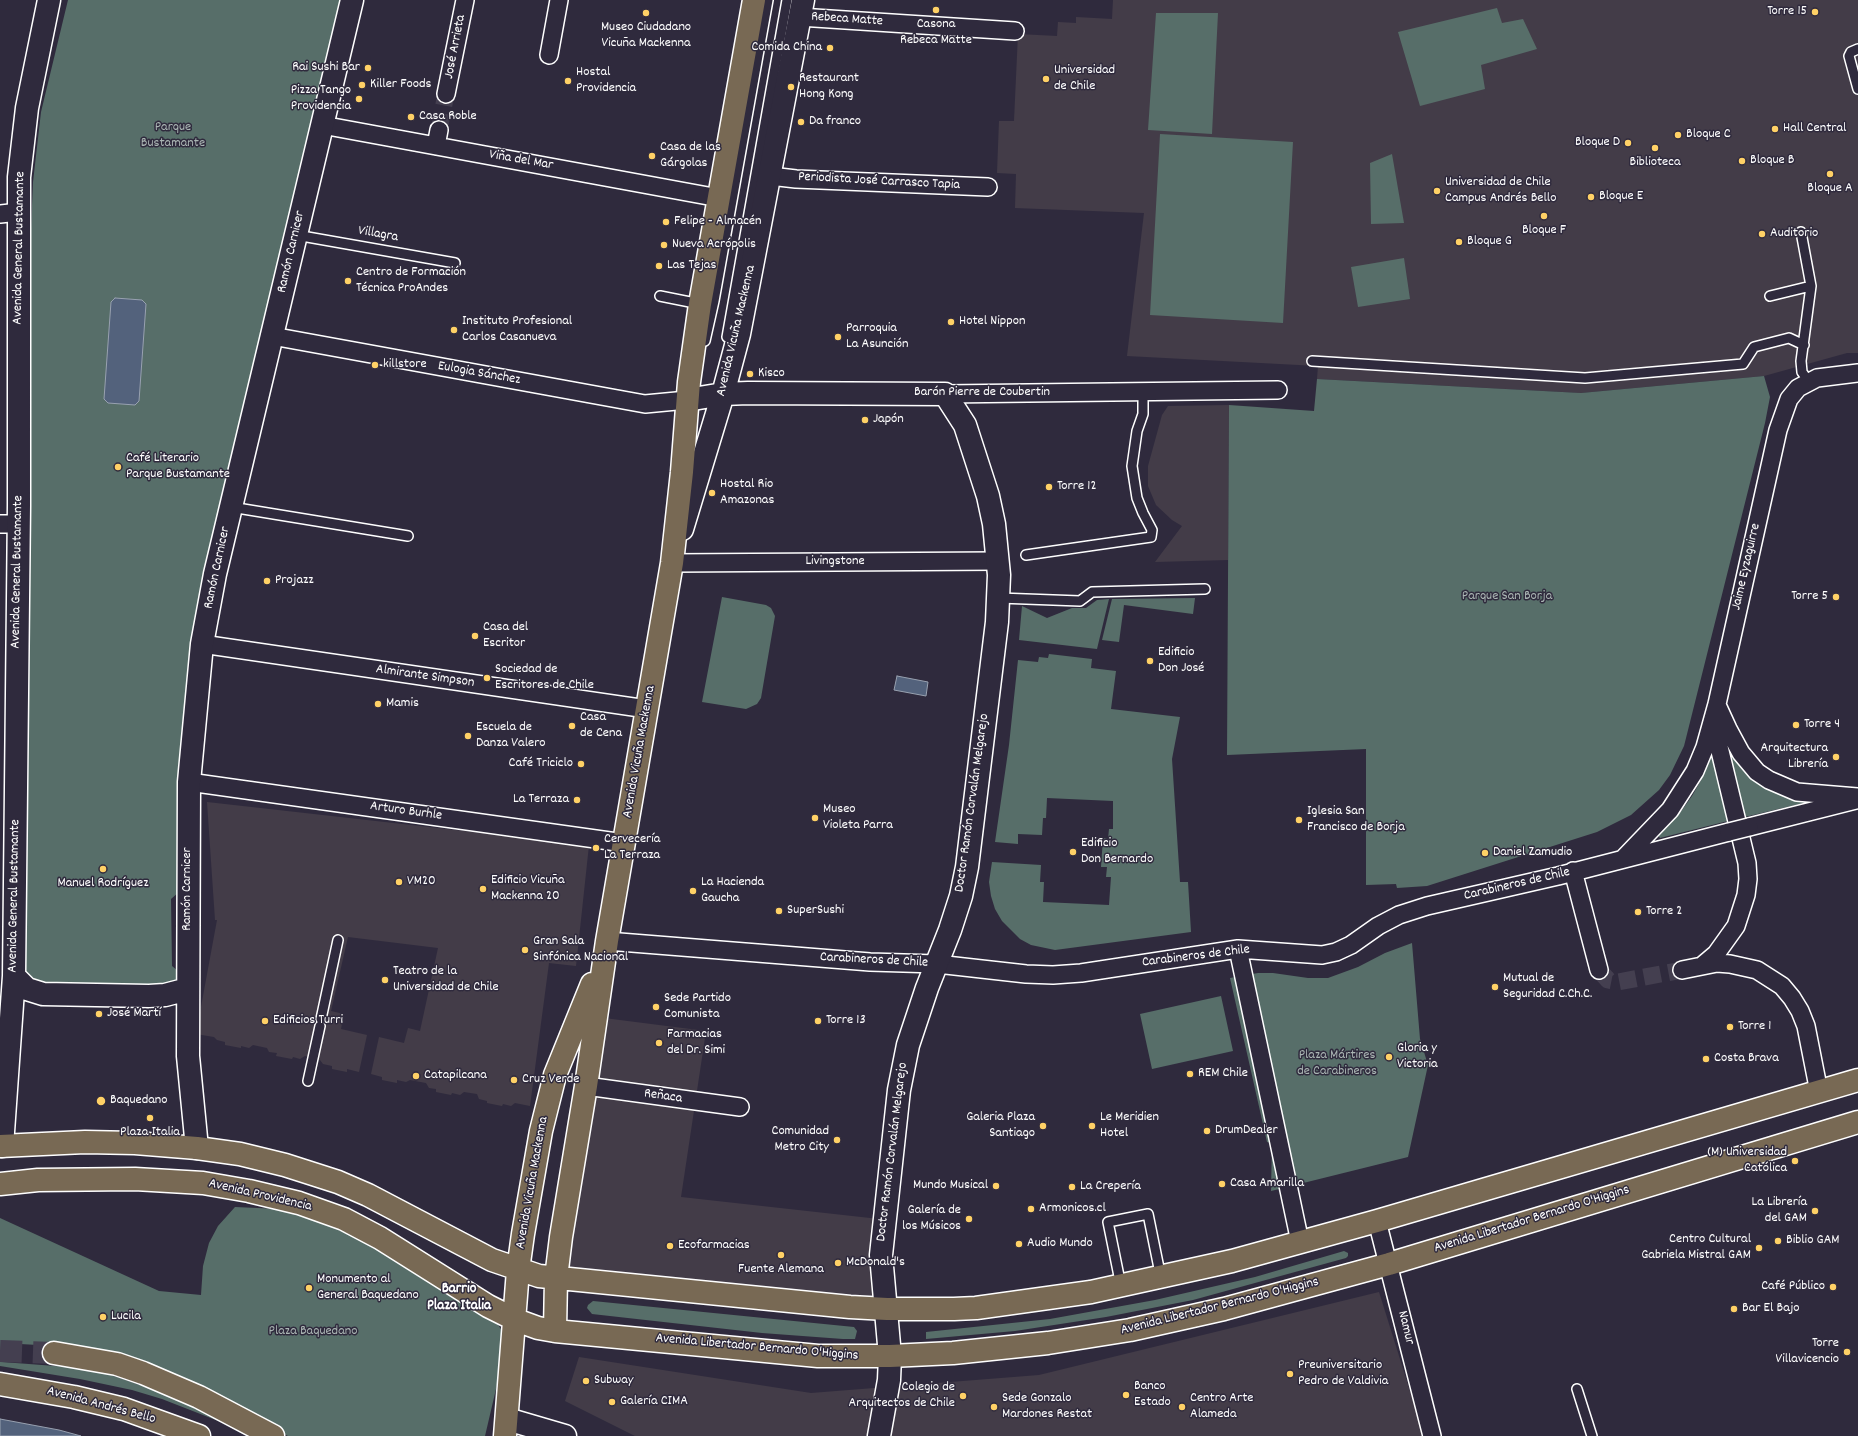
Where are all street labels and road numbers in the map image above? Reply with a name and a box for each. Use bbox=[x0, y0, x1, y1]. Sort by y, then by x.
street label: Rebeca Matte bbox=[811, 9, 883, 31]
street label: José Arrieta bbox=[442, 14, 470, 80]
street label: Viña del Mar bbox=[488, 147, 554, 175]
street label: Periodista José Carrasco Tapia bbox=[798, 169, 960, 195]
street label: Avenida General Bustamante bbox=[10, 171, 30, 325]
street label: Ramón Carnicer bbox=[274, 209, 310, 295]
street label: Villagra bbox=[357, 223, 399, 247]
street label: Avenida Vicuña Mackenna bbox=[714, 264, 760, 398]
street label: Eulogia Sánchez bbox=[436, 358, 522, 390]
street label: Barón Pierre de Coubertin bbox=[914, 385, 1050, 401]
street label: Avenida General Bustamante bbox=[8, 495, 28, 649]
street label: Jaime Eyzaguirre bbox=[1729, 522, 1765, 612]
street label: Ramón Carnicer bbox=[201, 525, 235, 611]
street label: Livingstone bbox=[805, 554, 865, 570]
street label: Almirante Simpson bbox=[375, 662, 475, 692]
street label: Avenida Vicuña Mackenna bbox=[620, 685, 660, 819]
street label: Doctor Ramón Corvalán Melgarejo bbox=[952, 713, 994, 893]
street label: Arturo Burhle bbox=[369, 799, 443, 825]
street label: Avenida General Bustamante bbox=[5, 819, 25, 973]
street label: Ramón Carnicer bbox=[180, 847, 196, 931]
street label: Carabineros de Chile bbox=[1462, 865, 1572, 905]
street label: Carabineros de Chile bbox=[1141, 942, 1251, 972]
street label: Carabineros de Chile bbox=[819, 950, 929, 972]
street label: Doctor Ramón Corvalán Melgarejo bbox=[874, 1062, 912, 1242]
street label: Reñaca bbox=[643, 1086, 683, 1108]
street label: Avenida Vicuña Mackenna bbox=[513, 1116, 553, 1250]
street label: Avenida Providencia bbox=[207, 1176, 313, 1216]
street label: Avenida Libertador Bernardo O'Higgins bbox=[1432, 1182, 1632, 1258]
street label: Avenida Libertador Bernardo O'Higgins bbox=[1119, 1274, 1321, 1340]
street label: Namur bbox=[1393, 1309, 1417, 1347]
street label: Avenida Libertador Bernardo O'Higgins bbox=[655, 1331, 859, 1365]
street label: Avenida Andrés Bello bbox=[45, 1383, 157, 1429]

